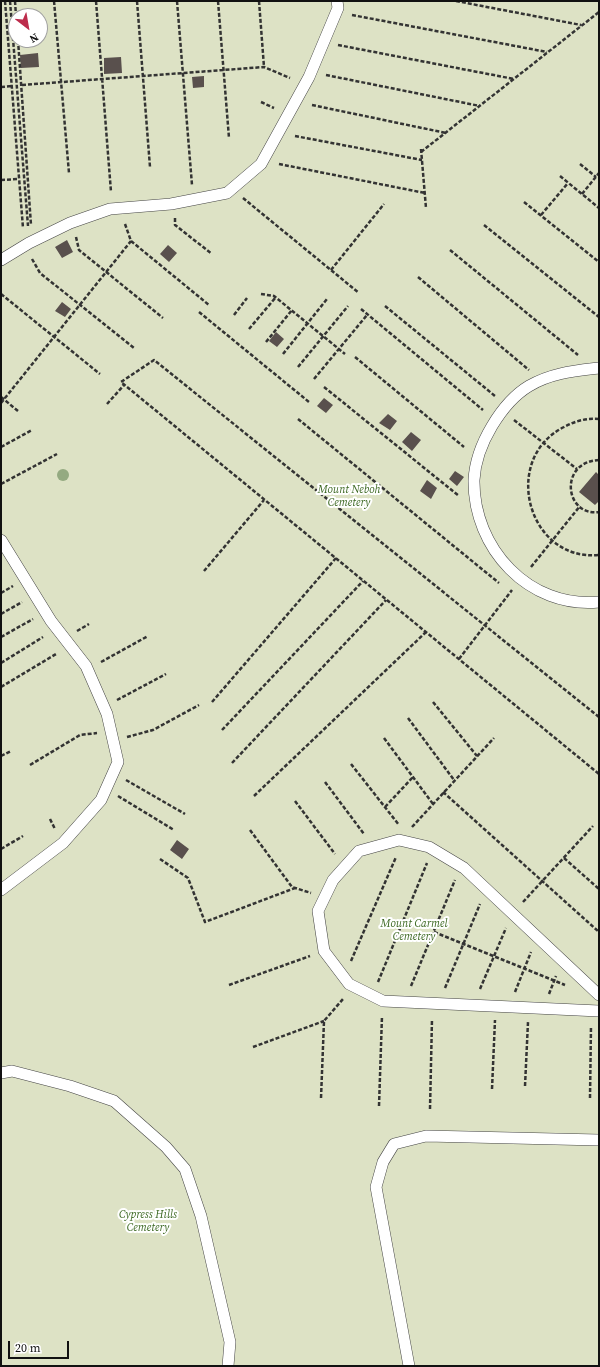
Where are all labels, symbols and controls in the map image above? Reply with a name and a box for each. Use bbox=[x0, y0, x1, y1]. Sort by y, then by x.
north arrow bbox=[8, 8, 48, 48]
text: N bbox=[27, 29, 41, 46]
park label: Mount Neboh Cemetery bbox=[318, 483, 380, 509]
park label: Mount Carmel Cemetery bbox=[381, 917, 447, 943]
park label: Cypress Hills Cemetery bbox=[119, 1208, 177, 1234]
scale bar bbox=[10, 1333, 71, 1359]
text: 20 m bbox=[15, 1340, 41, 1356]

